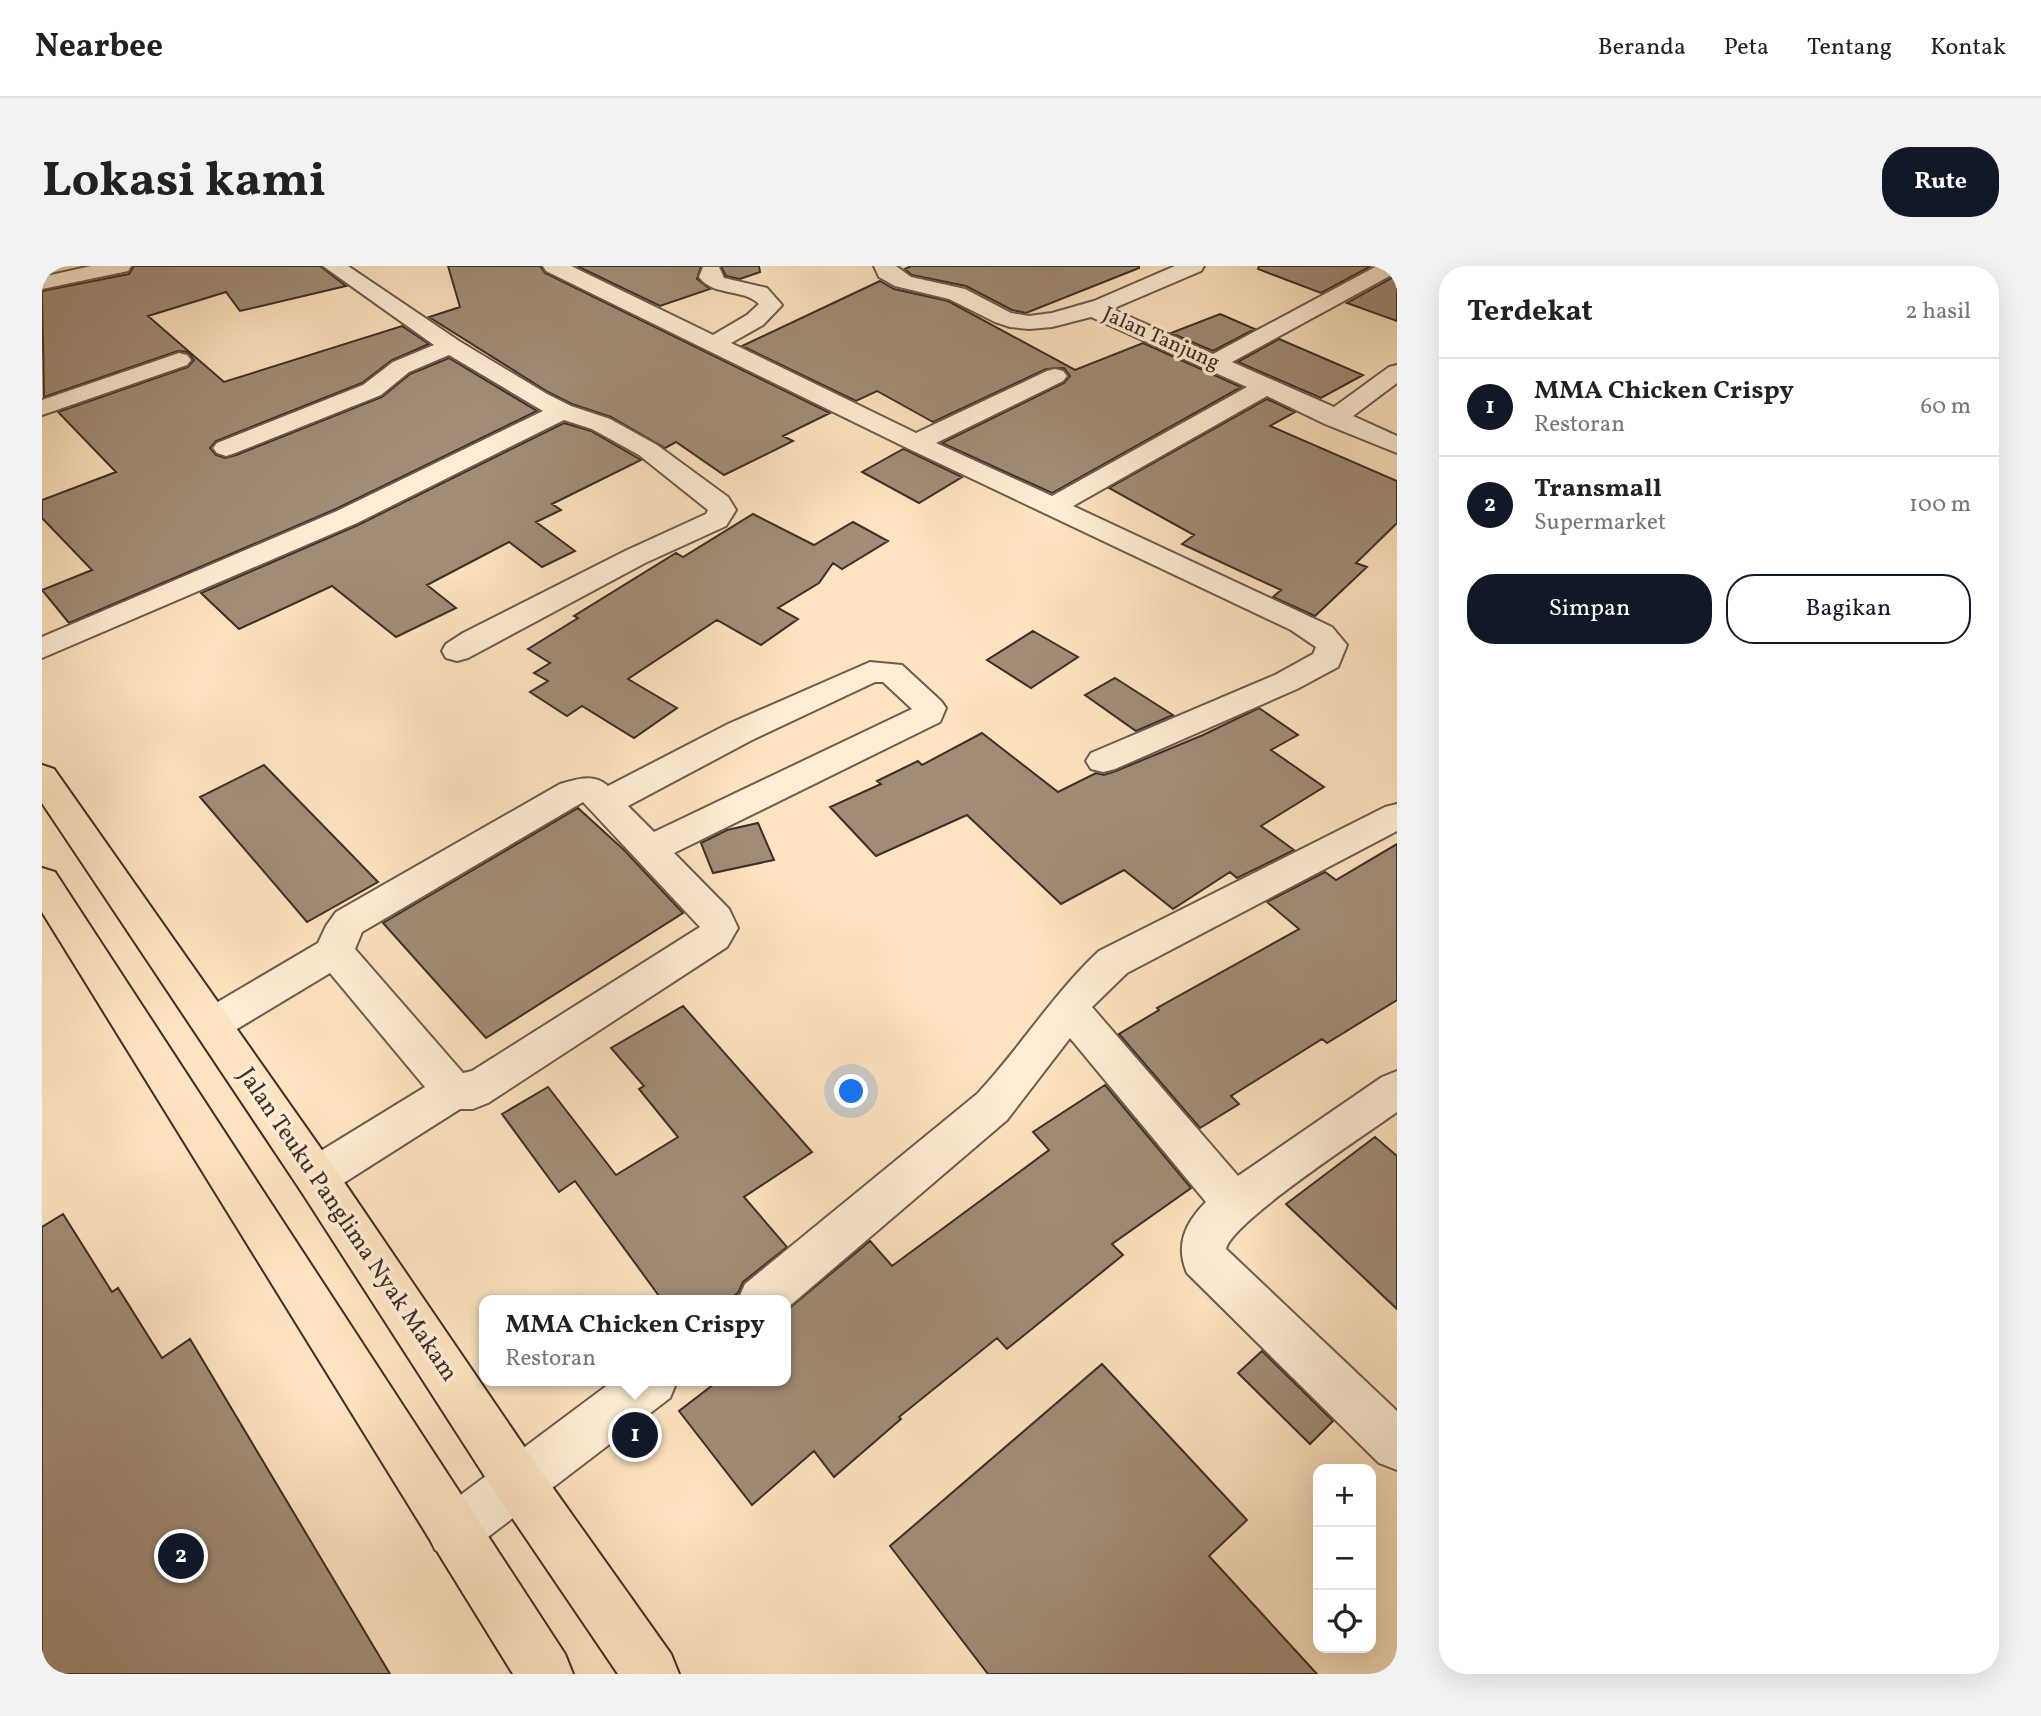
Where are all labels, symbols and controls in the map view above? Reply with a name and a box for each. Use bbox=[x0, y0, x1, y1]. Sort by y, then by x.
text: Nearbee bbox=[35, 25, 163, 71]
text: Beranda bbox=[1598, 31, 1686, 65]
text: Peta bbox=[1724, 31, 1769, 65]
text: Tentang bbox=[1807, 31, 1892, 65]
text: Kontak bbox=[1930, 31, 2006, 65]
button: Rute bbox=[1882, 147, 1999, 217]
text: Lokasi kami bbox=[42, 148, 326, 217]
text: Terdekat bbox=[1467, 291, 1593, 333]
text: 2 hasil bbox=[1905, 296, 1971, 328]
street label: Jalan Tanjung bbox=[1098, 300, 1224, 378]
text: MMA Chicken Crispy bbox=[1534, 373, 1794, 409]
text: 1 bbox=[1485, 391, 1495, 423]
text: 60 m bbox=[1921, 391, 1971, 423]
text: Restoran bbox=[1534, 409, 1625, 441]
text: Transmall bbox=[1534, 471, 1662, 507]
text: 2 bbox=[1484, 489, 1496, 521]
text: 100 m bbox=[1909, 489, 1971, 521]
text: Supermarket bbox=[1534, 507, 1666, 539]
button: Simpan bbox=[1467, 574, 1712, 644]
button: Bagikan bbox=[1726, 574, 1971, 644]
street label: Jalan Teuku Panglima Nyak Makam bbox=[229, 1061, 465, 1389]
your location bbox=[834, 1074, 868, 1108]
popup bbox=[479, 1295, 791, 1386]
text: MMA Chicken Crispy bbox=[505, 1307, 765, 1343]
text: Restoran bbox=[505, 1343, 596, 1375]
pin: 1 bbox=[612, 1409, 658, 1461]
map controls bbox=[1313, 1464, 1376, 1653]
button: + bbox=[1313, 1464, 1376, 1527]
button: − bbox=[1313, 1527, 1376, 1590]
pin: 2 bbox=[158, 1530, 204, 1582]
button: locate bbox=[1313, 1590, 1376, 1653]

